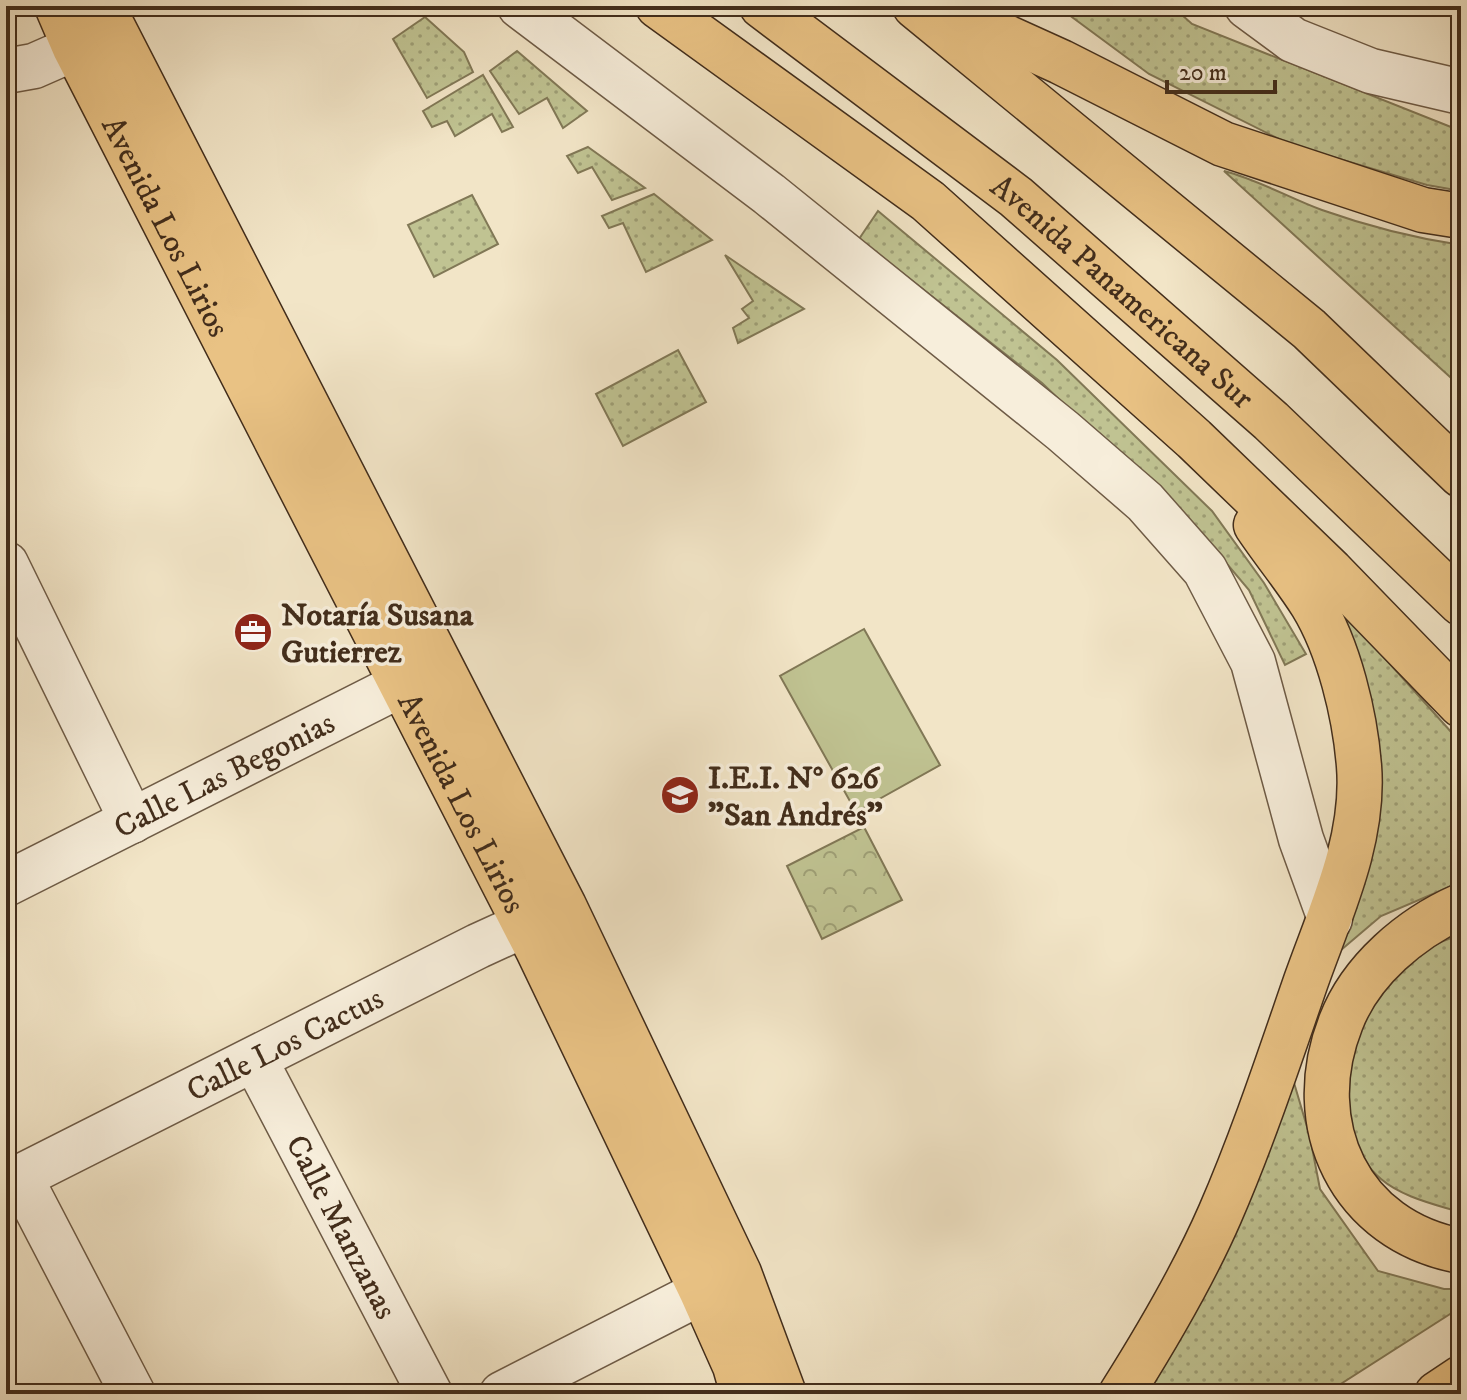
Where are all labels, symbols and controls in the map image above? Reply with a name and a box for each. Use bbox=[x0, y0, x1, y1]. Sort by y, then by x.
scale bar bbox=[1167, 44, 1275, 94]
text: 20 m bbox=[1179, 58, 1227, 88]
street label: Avenida Los Lirios bbox=[92, 110, 238, 344]
street label: Avenida Panamericana Sur bbox=[982, 167, 1261, 419]
place label: Notaría Susana Gutierrez bbox=[281, 596, 474, 673]
office icon: Notaría Susana Gutierrez bbox=[232, 611, 274, 653]
street label: Avenida Los Lirios bbox=[387, 687, 534, 921]
street label: Calle Las Begonias bbox=[108, 703, 342, 848]
place label: I.E.I. N° 626 "San Andrés" bbox=[708, 759, 883, 836]
school or university icon: I.E.I. N° 626 "San Andrés" bbox=[659, 774, 701, 816]
street label: Calle Los Cactus bbox=[180, 979, 391, 1112]
street label: Calle Manzanas bbox=[276, 1129, 405, 1326]

